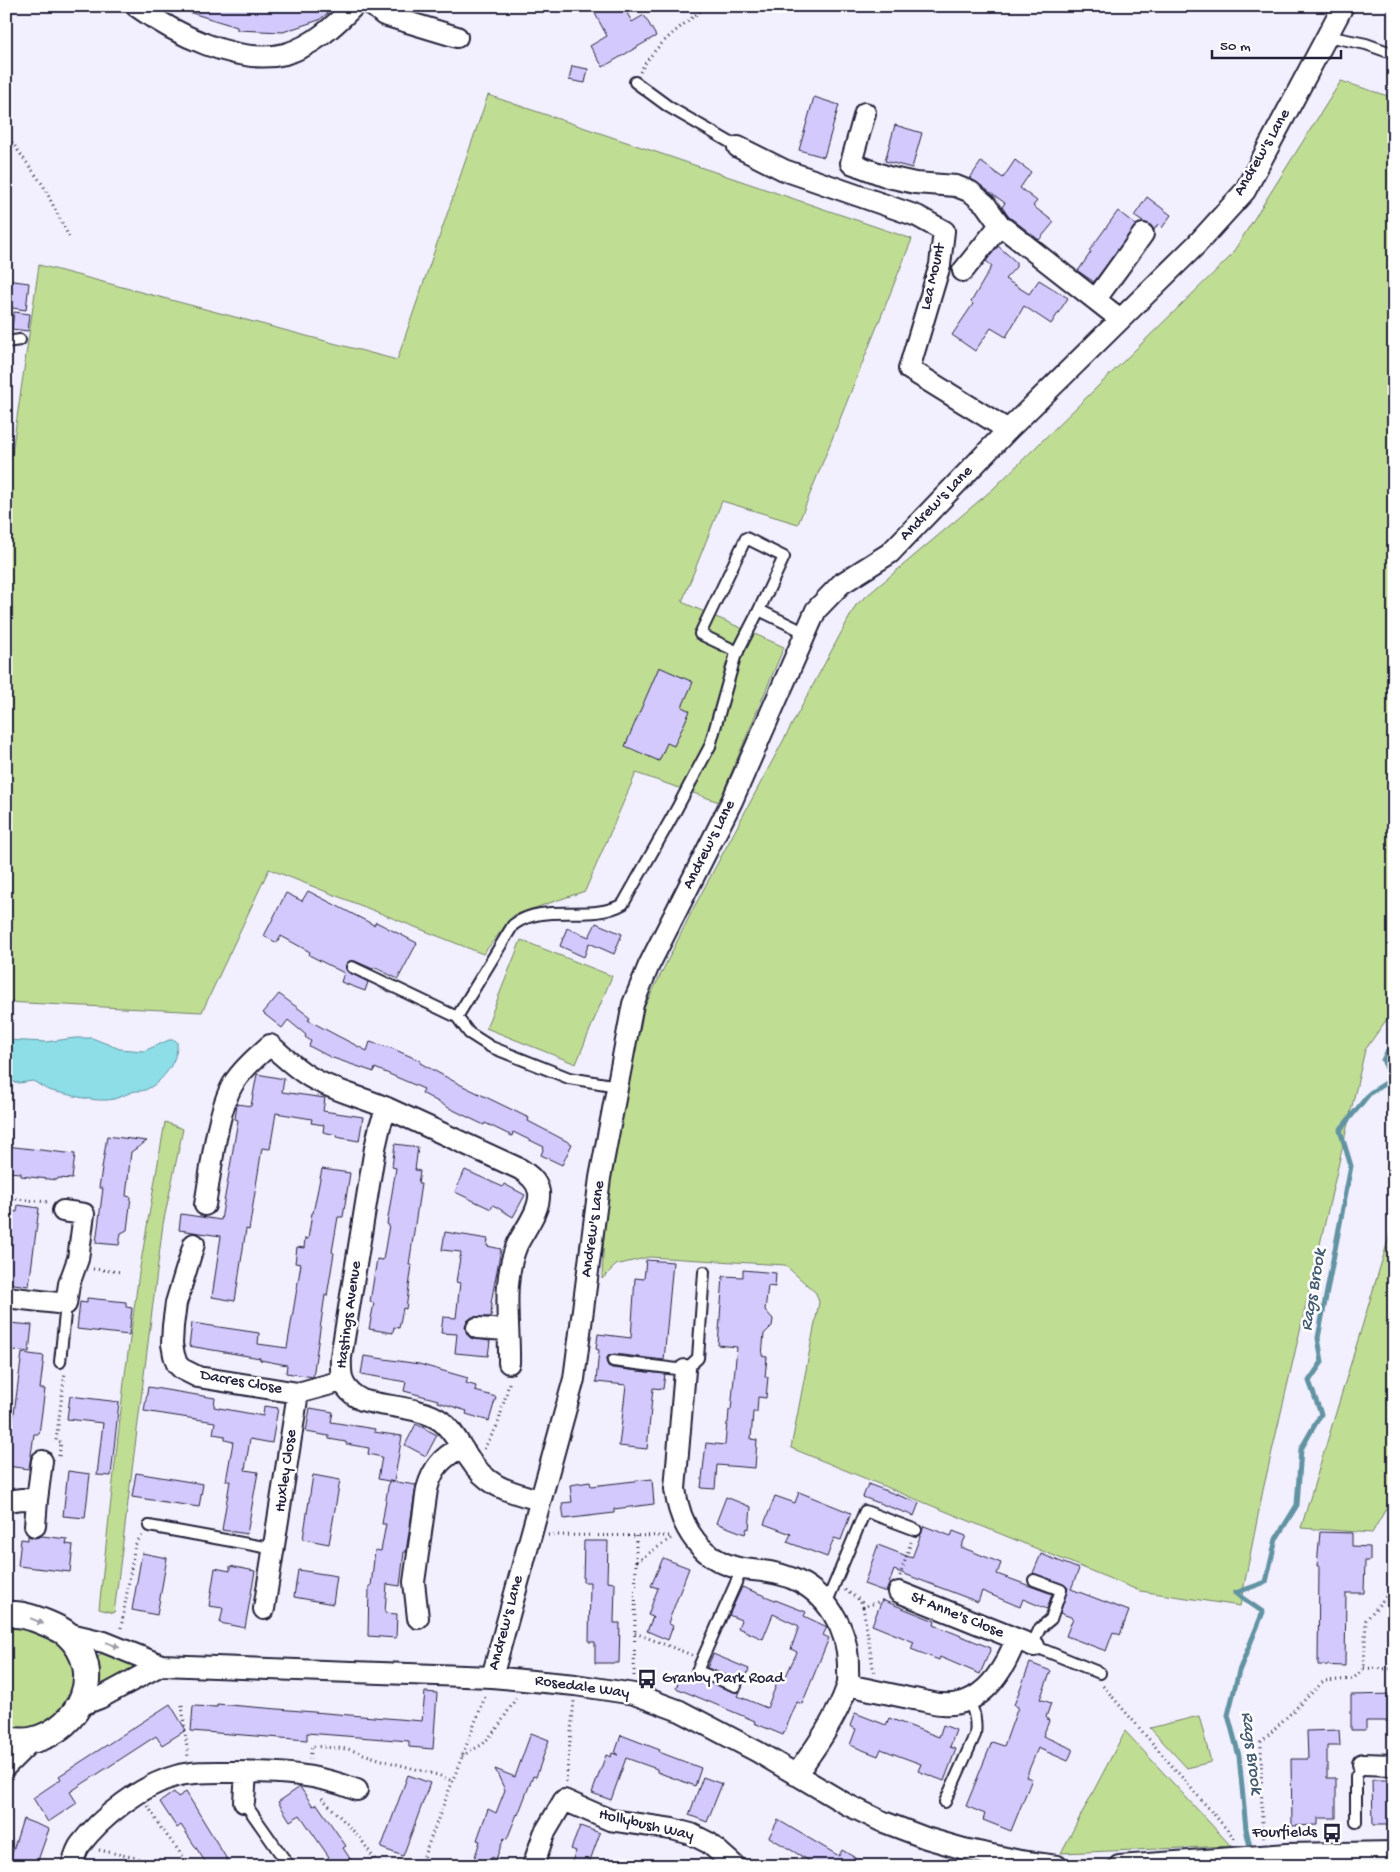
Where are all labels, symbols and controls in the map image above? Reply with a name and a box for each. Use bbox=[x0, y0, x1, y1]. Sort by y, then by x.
scale bar bbox=[1212, 28, 1341, 60]
text: 50 m bbox=[1220, 38, 1251, 56]
street label: Andrew's Lane bbox=[1231, 106, 1296, 200]
street label: Lea Mount bbox=[917, 240, 951, 312]
street label: Andrew's Lane bbox=[896, 462, 978, 546]
street label: Andrew's Lane bbox=[679, 797, 741, 893]
street label: Andrew's Lane bbox=[578, 1179, 610, 1278]
water label: Rags Brook bbox=[1296, 1245, 1332, 1333]
street label: Hastings Avenue bbox=[333, 1259, 367, 1370]
street label: Dacres Close bbox=[197, 1366, 284, 1400]
street label: Huxley Close bbox=[272, 1428, 302, 1513]
street label: Andrew's Lane bbox=[485, 1573, 529, 1672]
street label: St Anne's Close bbox=[908, 1589, 1007, 1644]
one-way arrow bbox=[30, 1617, 44, 1625]
one-way arrow bbox=[106, 1641, 121, 1649]
bus stop icon: Granby Park Road bbox=[636, 1668, 658, 1690]
place label: Granby Park Road bbox=[662, 1670, 785, 1689]
street label: Rosedale Way bbox=[534, 1672, 630, 1704]
water label: Rags Brook bbox=[1236, 1711, 1267, 1797]
street label: Hollybush Way bbox=[597, 1806, 695, 1846]
bus stop icon: Fourfields bbox=[1321, 1822, 1343, 1844]
place label: Fourfields bbox=[1251, 1824, 1318, 1843]

